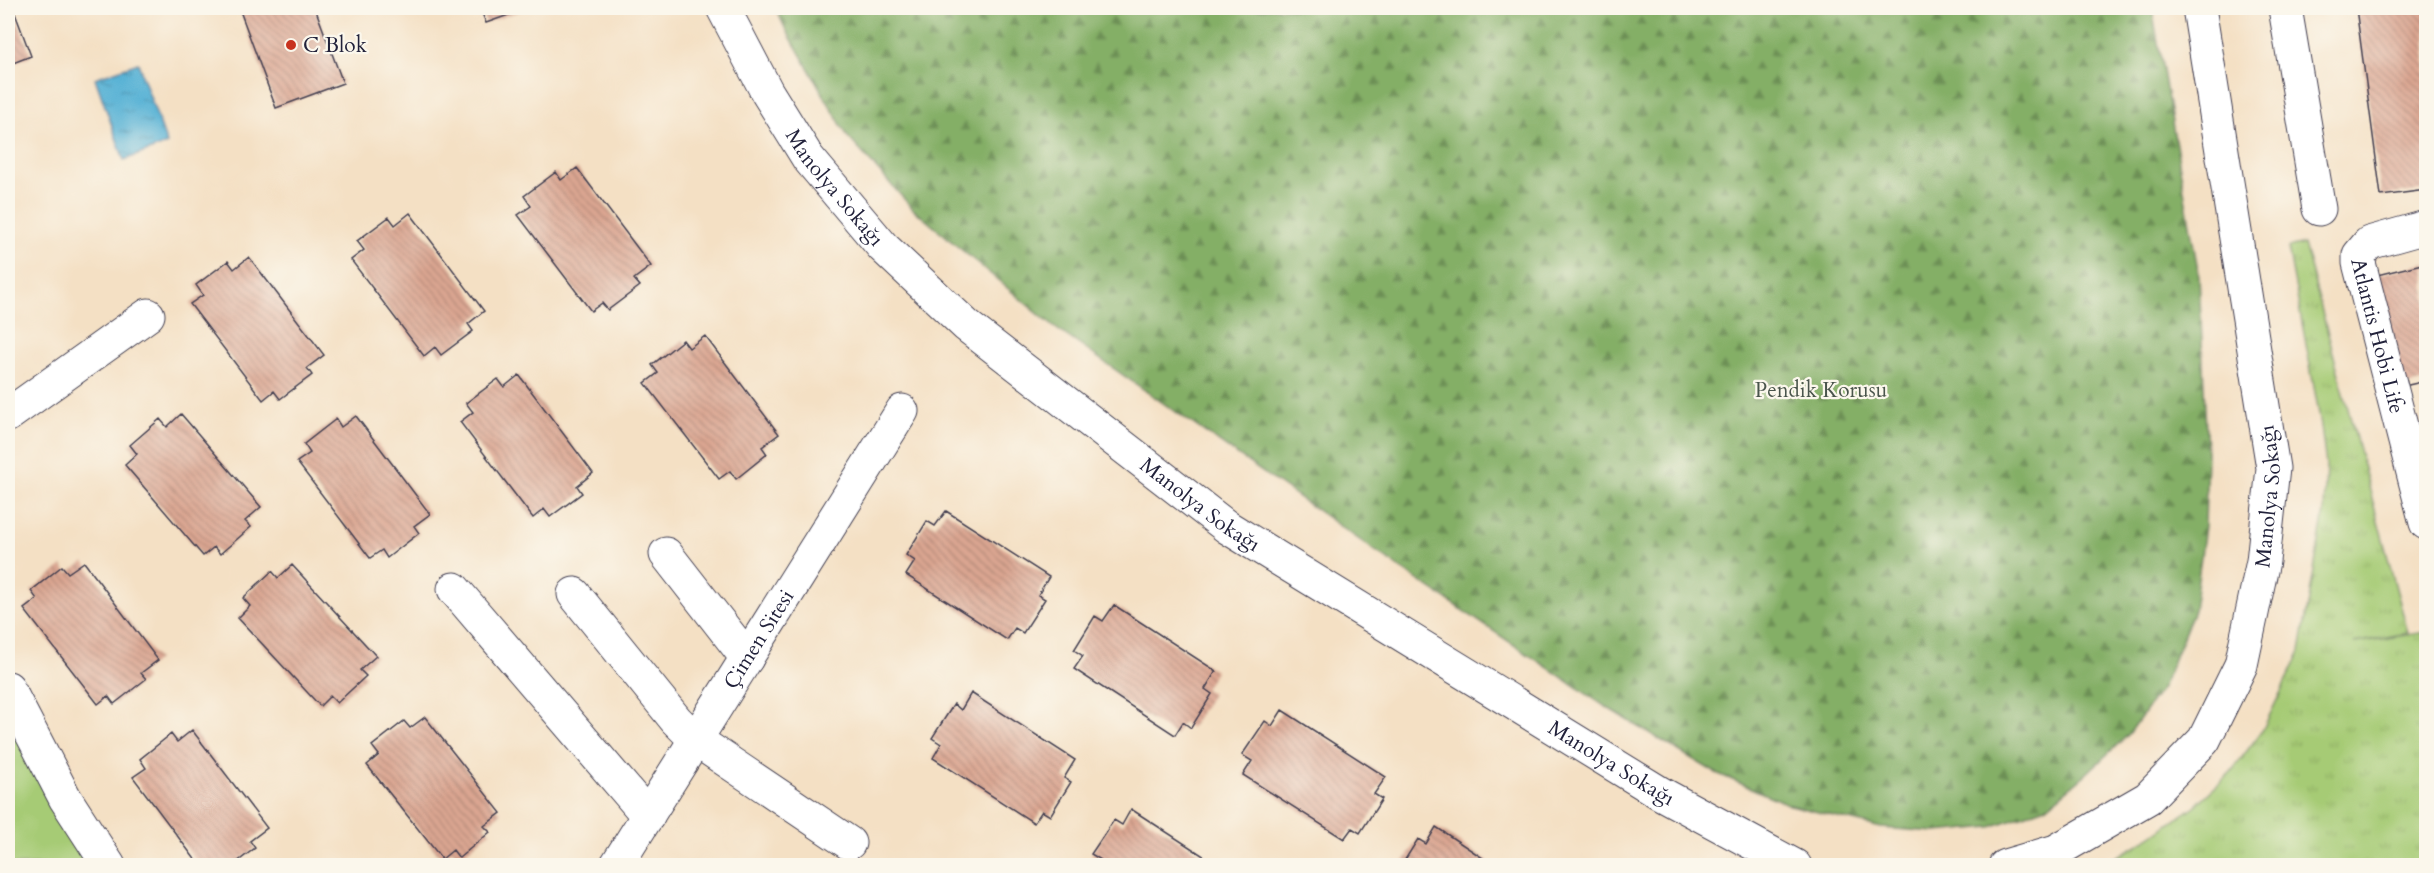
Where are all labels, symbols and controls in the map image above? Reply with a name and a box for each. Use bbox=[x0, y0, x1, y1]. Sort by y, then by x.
place label: C Blok bbox=[303, 31, 368, 60]
marker: C Blok bbox=[284, 38, 298, 52]
street label: Manolya Sokağı bbox=[779, 123, 891, 252]
street label: Atlantis Hobi Life bbox=[2344, 255, 2412, 417]
park label: Pendik Korusu bbox=[1755, 376, 1887, 405]
street label: Manolya Sokağı bbox=[2248, 423, 2288, 569]
street label: Manolya Sokağı bbox=[1134, 450, 1266, 559]
street label: Çimen Sitesi bbox=[716, 584, 801, 694]
street label: Manolya Sokağı bbox=[1543, 713, 1680, 813]

